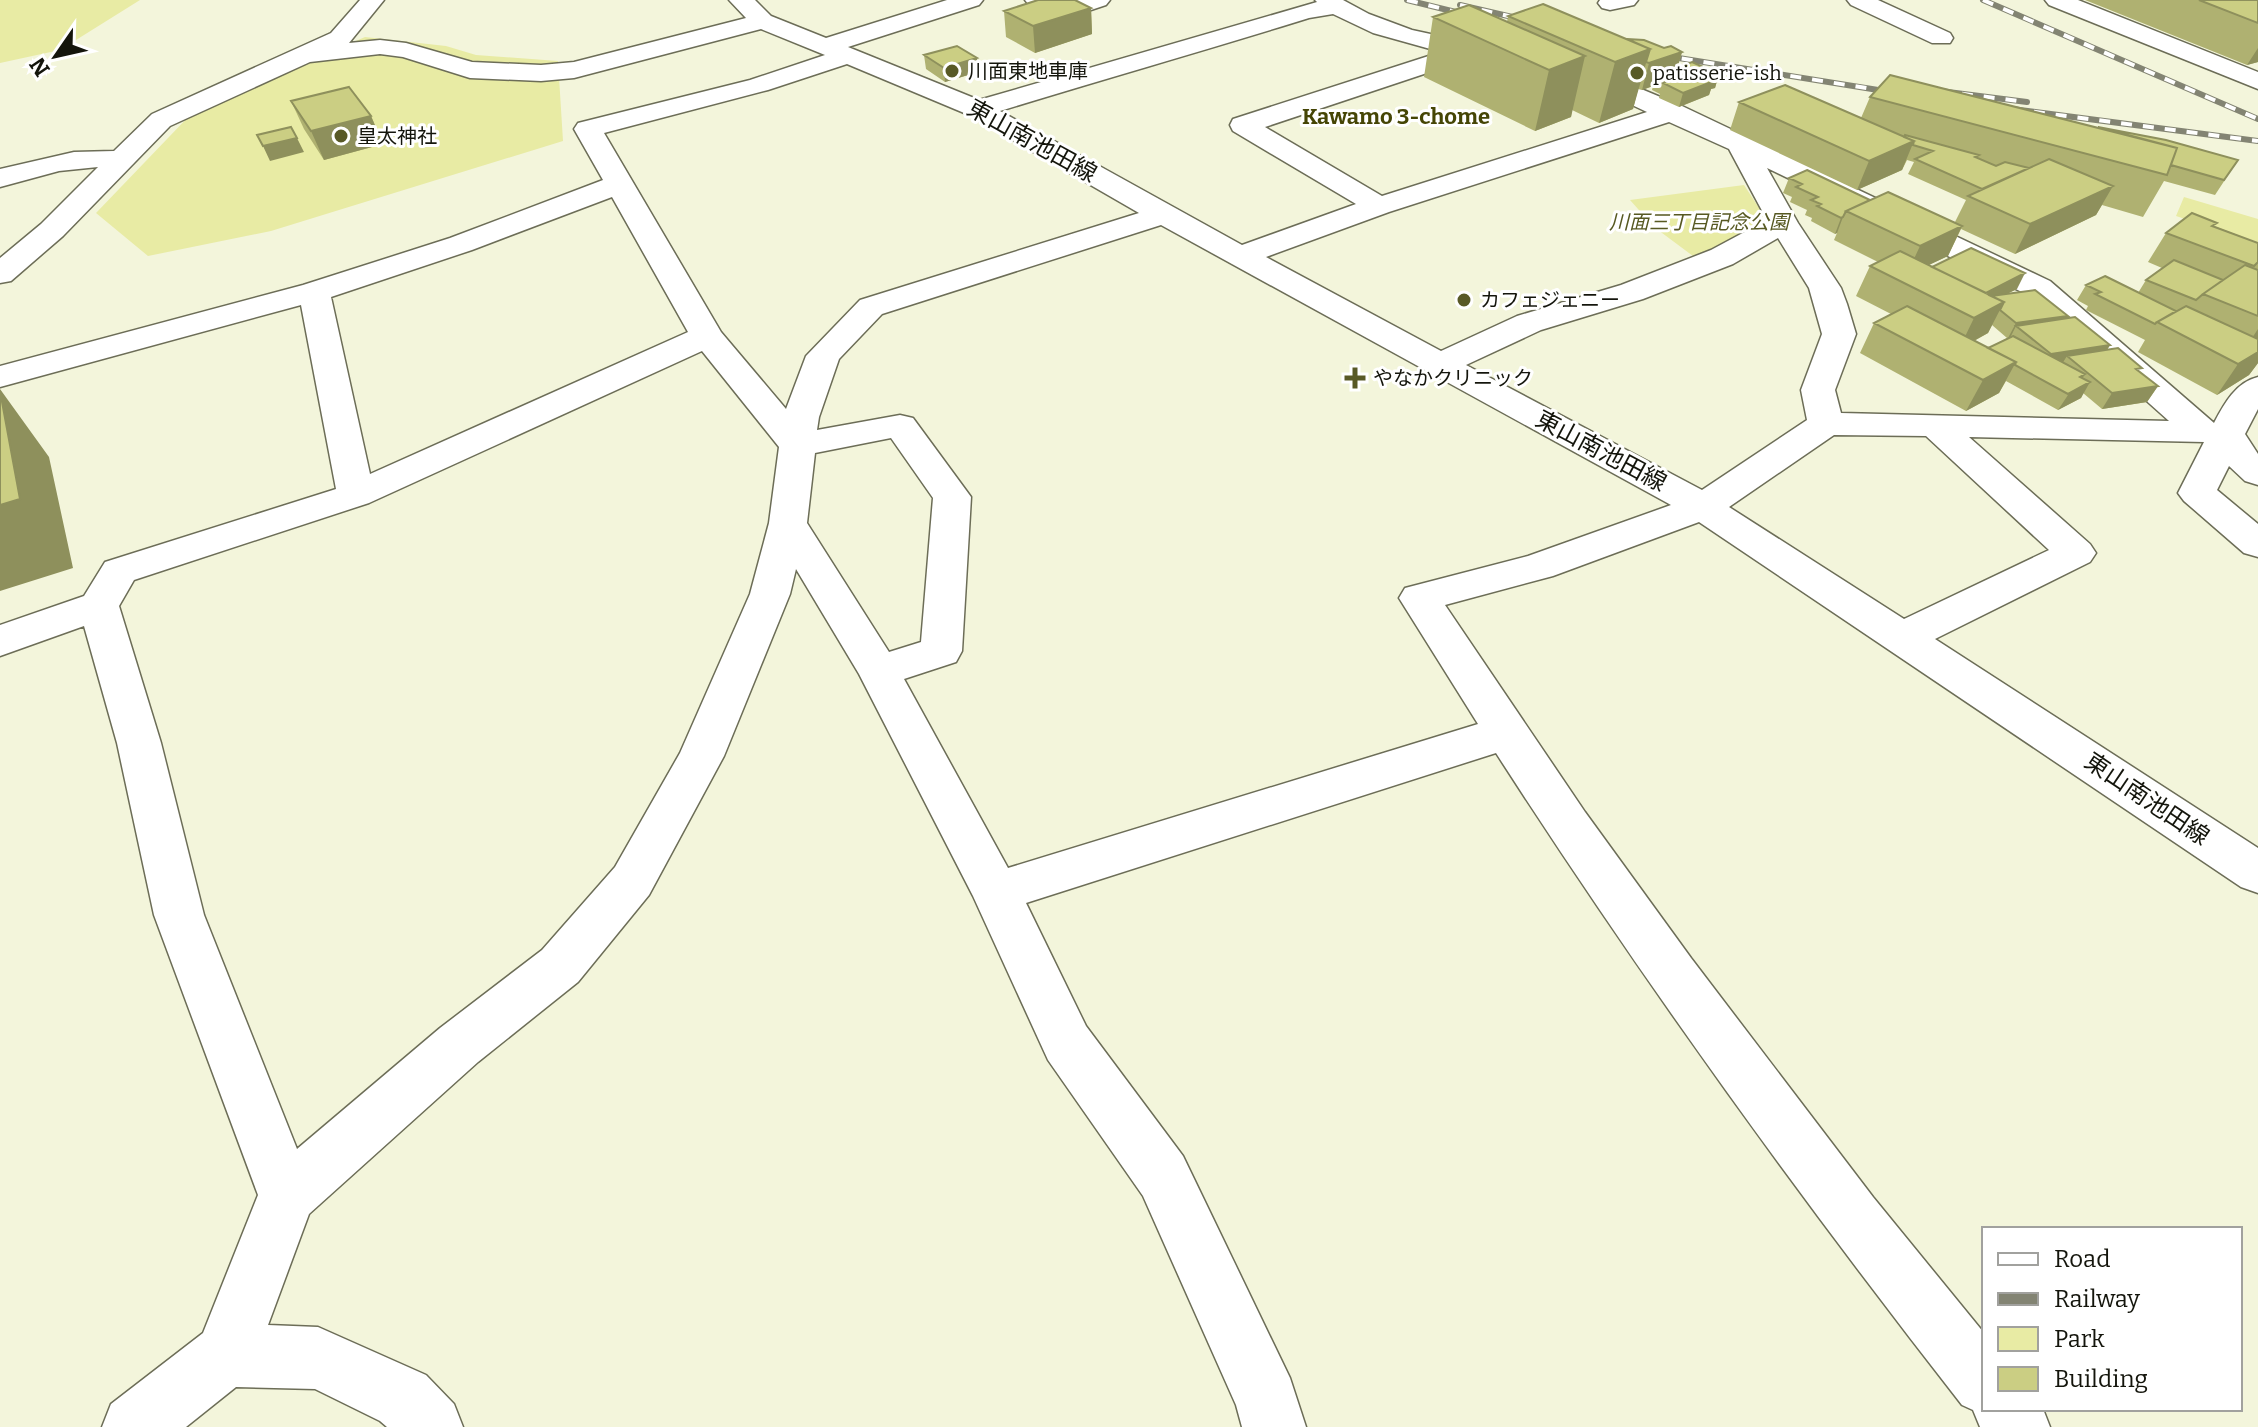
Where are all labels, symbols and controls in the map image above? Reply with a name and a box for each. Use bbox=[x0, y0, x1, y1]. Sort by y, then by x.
north arrow bbox=[16, 16, 96, 96]
text: N bbox=[24, 52, 56, 81]
place label: 川面東地車庫 bbox=[968, 59, 1088, 83]
place label: patisserie-ish bbox=[1653, 61, 1782, 85]
marker: 川面東地車庫 bbox=[943, 62, 961, 80]
marker: patisserie-ish bbox=[1628, 64, 1646, 82]
street label: 東山南池田線 bbox=[962, 94, 1102, 188]
district label: Kawamo 3-chome bbox=[1302, 103, 1490, 130]
place label: 皇太神社 bbox=[357, 124, 437, 148]
marker: 皇太神社 bbox=[332, 127, 350, 145]
park label: 川面三丁目記念公園 bbox=[1609, 210, 1792, 234]
place label: カフェジェニー bbox=[1480, 288, 1620, 312]
marker: カフェジェニー bbox=[1455, 291, 1473, 309]
place label: やなかクリニック bbox=[1373, 366, 1533, 390]
marker: やなかクリニック bbox=[1344, 367, 1366, 389]
street label: 東山南池田線 bbox=[1531, 405, 1671, 497]
street label: 東山南池田線 bbox=[2079, 747, 2215, 851]
legend bbox=[1982, 1227, 2242, 1411]
text: Road bbox=[2054, 1245, 2110, 1273]
text: Railway bbox=[2054, 1285, 2140, 1313]
text: Park bbox=[2054, 1325, 2105, 1353]
text: Building bbox=[2054, 1365, 2148, 1393]

